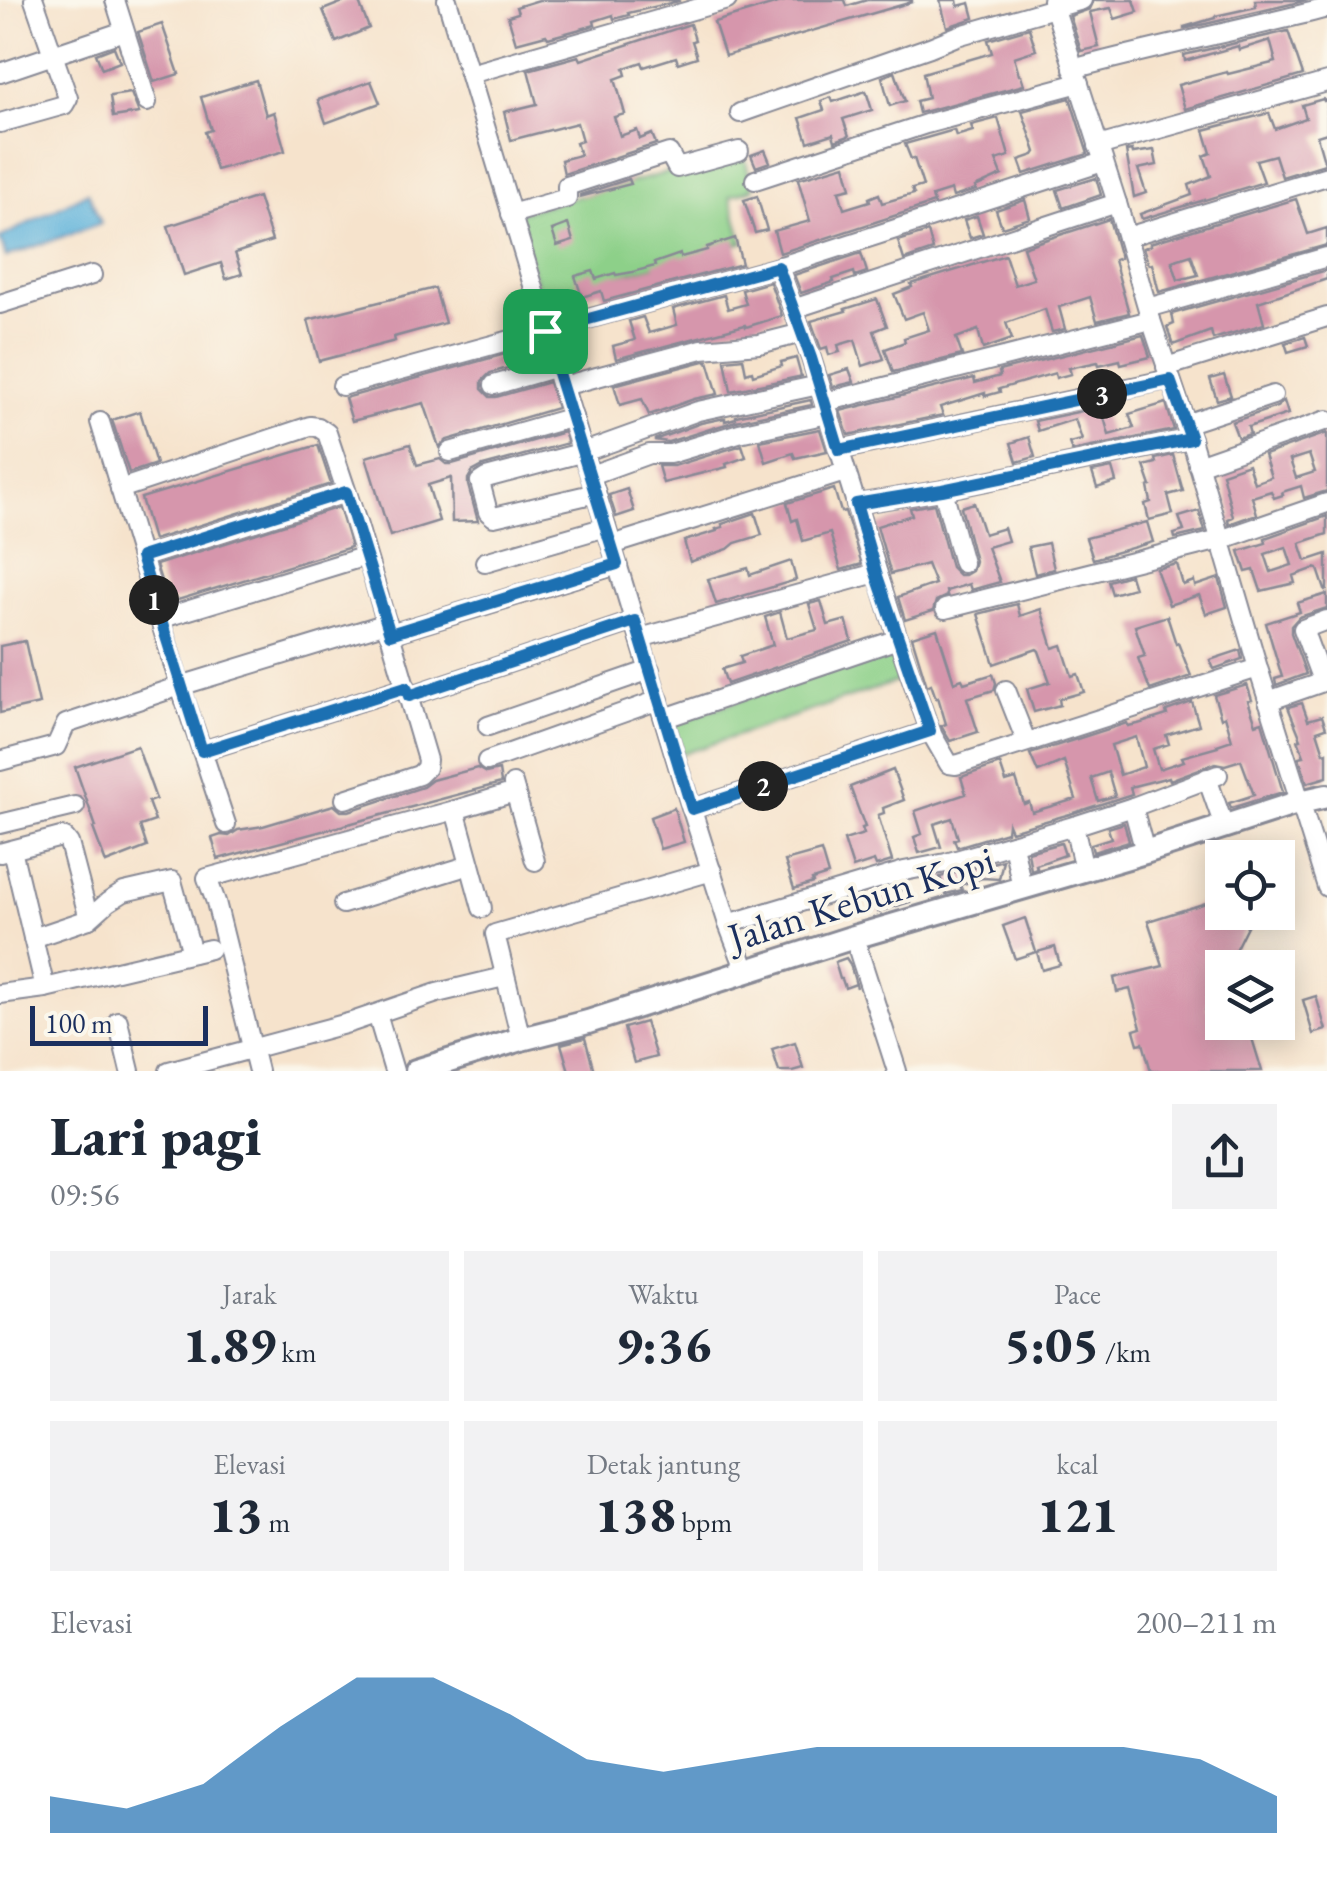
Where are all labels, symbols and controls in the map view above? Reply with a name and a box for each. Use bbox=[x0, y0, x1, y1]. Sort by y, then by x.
pin bbox=[503, 289, 588, 374]
icon: arrive bbox=[518, 304, 573, 359]
pin: 3 bbox=[1077, 369, 1127, 419]
text: 3 bbox=[1095, 376, 1109, 412]
pin: 1 bbox=[129, 575, 179, 625]
text: 1 bbox=[147, 582, 161, 618]
pin: 2 bbox=[738, 761, 788, 811]
text: 2 bbox=[756, 768, 770, 804]
street label: Jalan Kebun Kopi bbox=[719, 833, 1001, 964]
map controls bbox=[1205, 840, 1295, 1040]
button: locate bbox=[1205, 840, 1295, 930]
button: layers bbox=[1205, 950, 1295, 1040]
scale bar bbox=[30, 1001, 208, 1046]
text: 100 m bbox=[45, 1005, 113, 1041]
text: Lari pagi bbox=[50, 1100, 261, 1171]
button: share bbox=[1172, 1104, 1277, 1209]
text: 09:56 bbox=[50, 1173, 119, 1215]
text: Jarak bbox=[222, 1276, 277, 1312]
text: Waktu bbox=[628, 1276, 699, 1312]
text: Pace bbox=[1054, 1276, 1101, 1312]
text: 1.89 bbox=[182, 1312, 276, 1377]
text: 9:36 bbox=[616, 1312, 711, 1377]
text: 5:05 bbox=[1004, 1312, 1099, 1377]
text: km bbox=[276, 1334, 317, 1370]
text: /km bbox=[1099, 1334, 1151, 1370]
text: Elevasi bbox=[213, 1446, 286, 1482]
text: Detak jantung bbox=[587, 1446, 740, 1482]
text: kcal bbox=[1056, 1446, 1099, 1482]
text: 13 bbox=[209, 1482, 263, 1547]
text: 138 bbox=[595, 1482, 676, 1547]
text: 121 bbox=[1037, 1482, 1118, 1547]
text: m bbox=[263, 1504, 290, 1540]
text: bpm bbox=[676, 1504, 732, 1540]
text: Elevasi bbox=[50, 1601, 133, 1643]
text: 200–211 m bbox=[1136, 1601, 1277, 1643]

